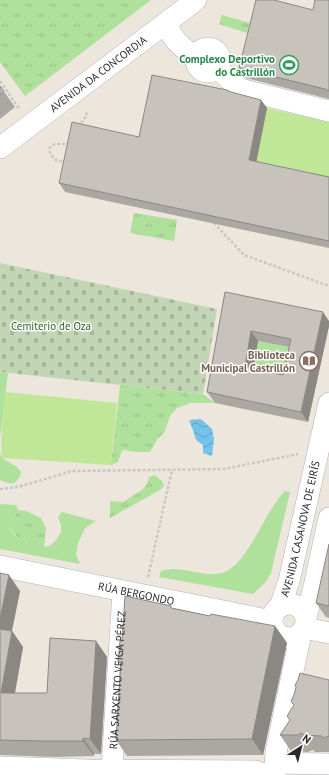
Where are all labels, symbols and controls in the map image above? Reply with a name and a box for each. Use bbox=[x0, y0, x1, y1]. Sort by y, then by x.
street label: AVENIDA DA CONCORDIA bbox=[47, 32, 150, 115]
place label: Complexo Deportivo do Castrillón bbox=[179, 52, 275, 79]
sports icon: Complexo Deportivo do Castrillón bbox=[278, 54, 300, 76]
park label: Cemiterio de Oza bbox=[11, 319, 91, 333]
place label: Biblioteca Municipal Castrillón bbox=[201, 348, 295, 375]
library icon: Biblioteca Municipal Castrillón bbox=[298, 350, 320, 372]
street label: AVENIDA CASANOVA DE EIRÍS bbox=[277, 459, 323, 599]
street label: RÚA BERGONDO bbox=[97, 579, 176, 608]
street label: RÚA SARXENTO VEIGA PÉREZ bbox=[106, 611, 129, 750]
north arrow bbox=[281, 727, 321, 767]
text: N bbox=[300, 731, 314, 747]

